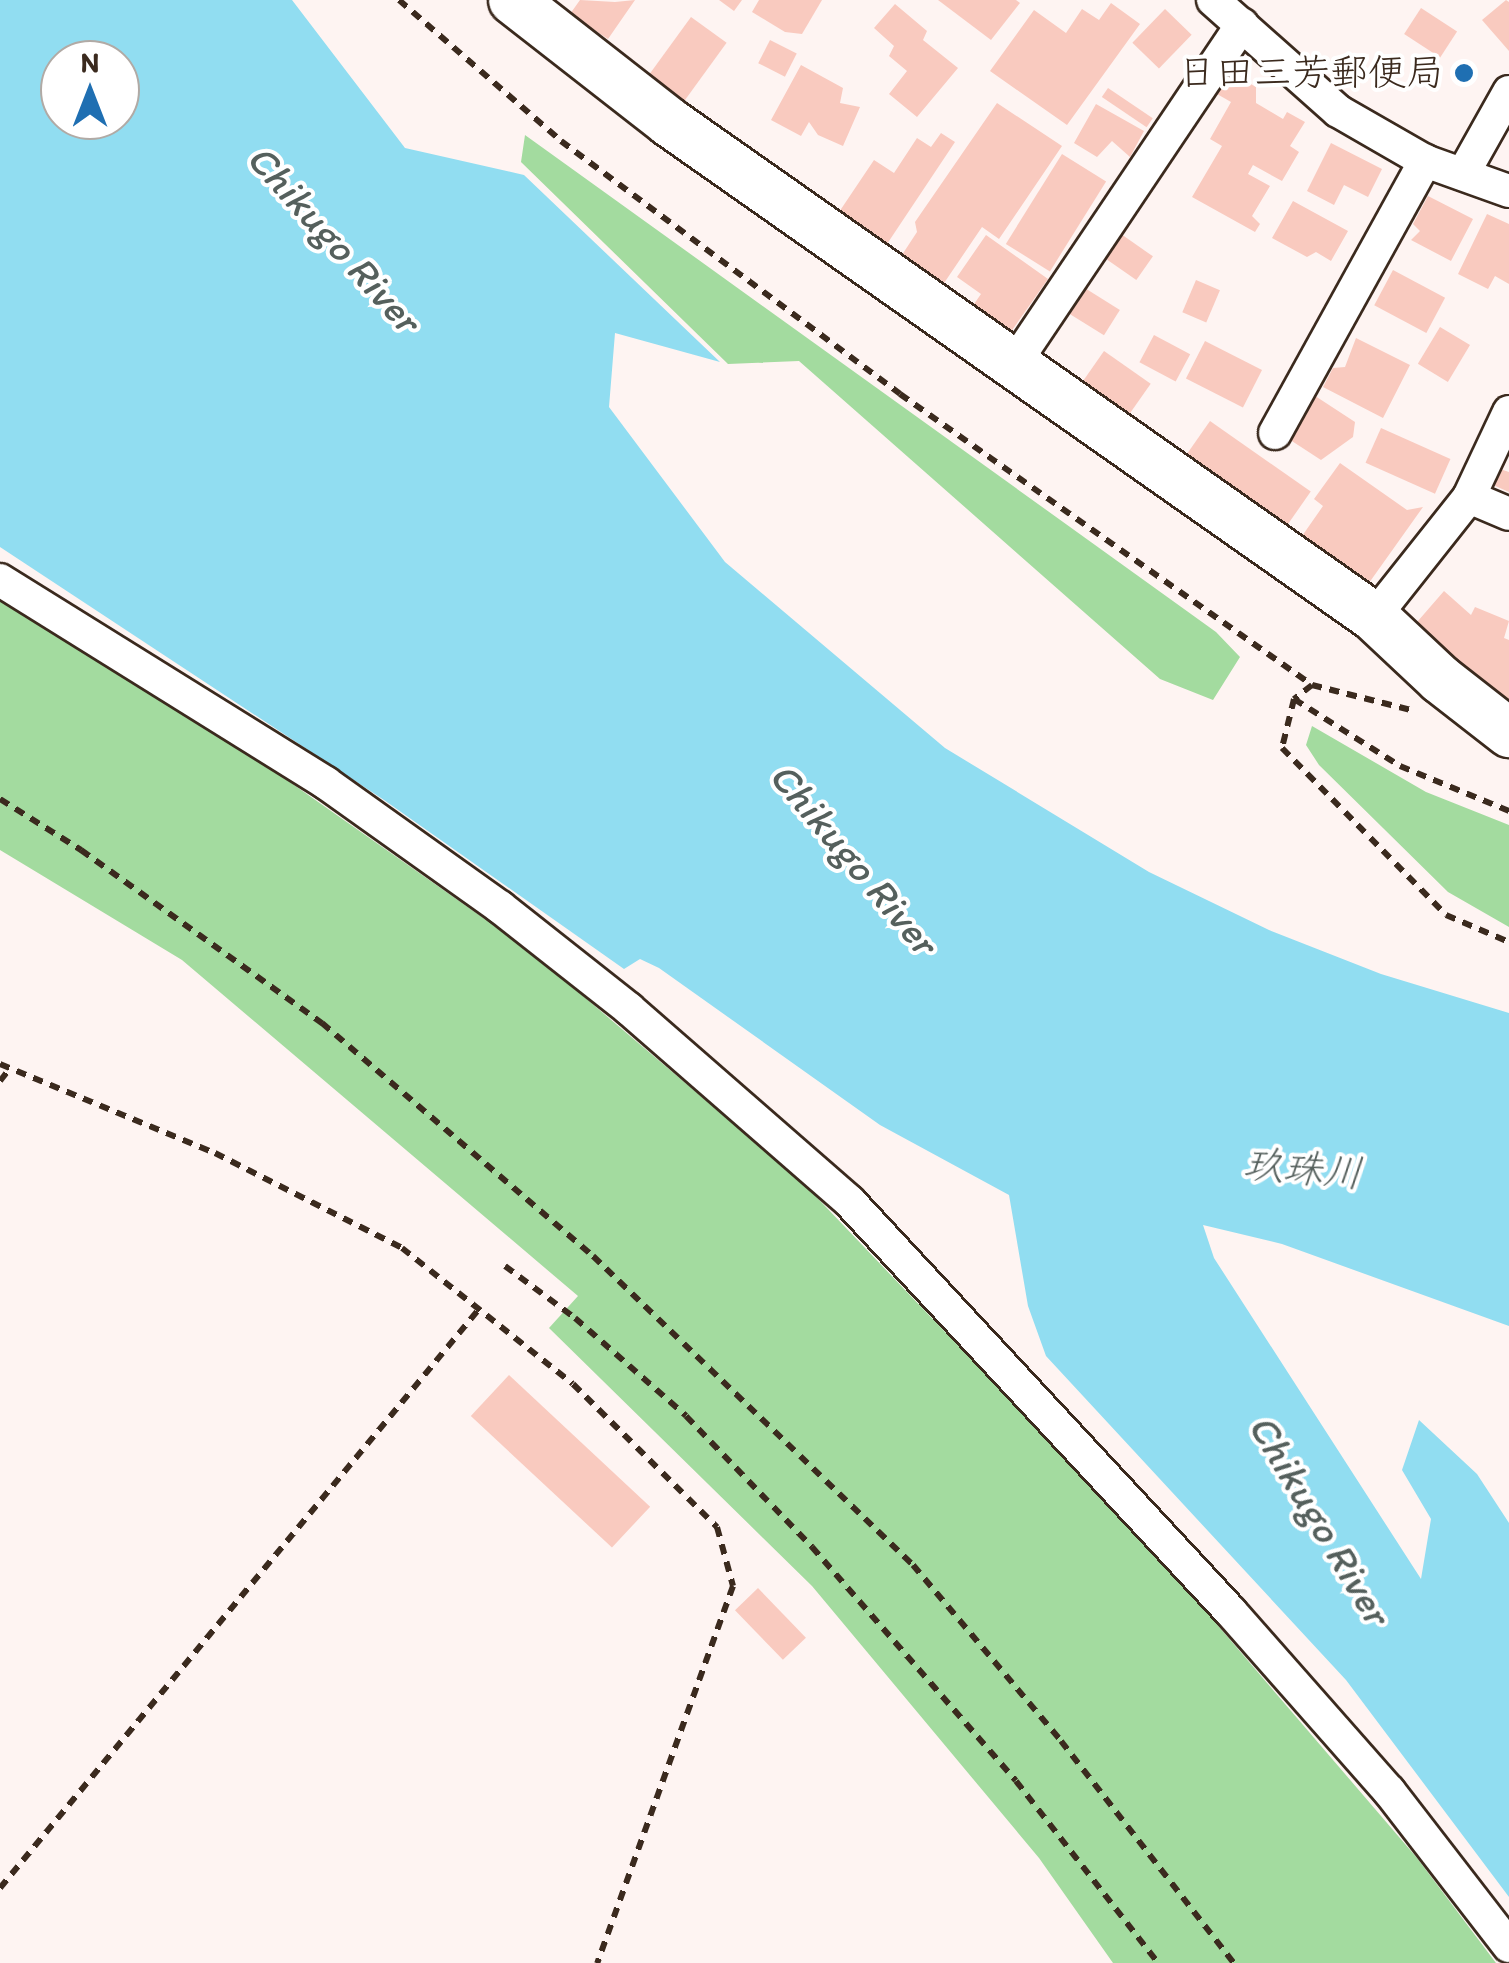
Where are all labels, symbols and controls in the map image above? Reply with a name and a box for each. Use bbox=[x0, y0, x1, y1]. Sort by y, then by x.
north arrow bbox=[40, 40, 140, 140]
text: N bbox=[81, 45, 99, 79]
place label: 日田三芳郵便局 bbox=[1178, 50, 1444, 96]
marker: 日田三芳郵便局 bbox=[1453, 62, 1475, 84]
water label: Chikugo River bbox=[237, 134, 431, 342]
water label: Chikugo River bbox=[760, 752, 948, 964]
water label: 玖珠川 bbox=[1241, 1139, 1365, 1197]
water label: Chikugo River bbox=[1239, 1405, 1401, 1633]

